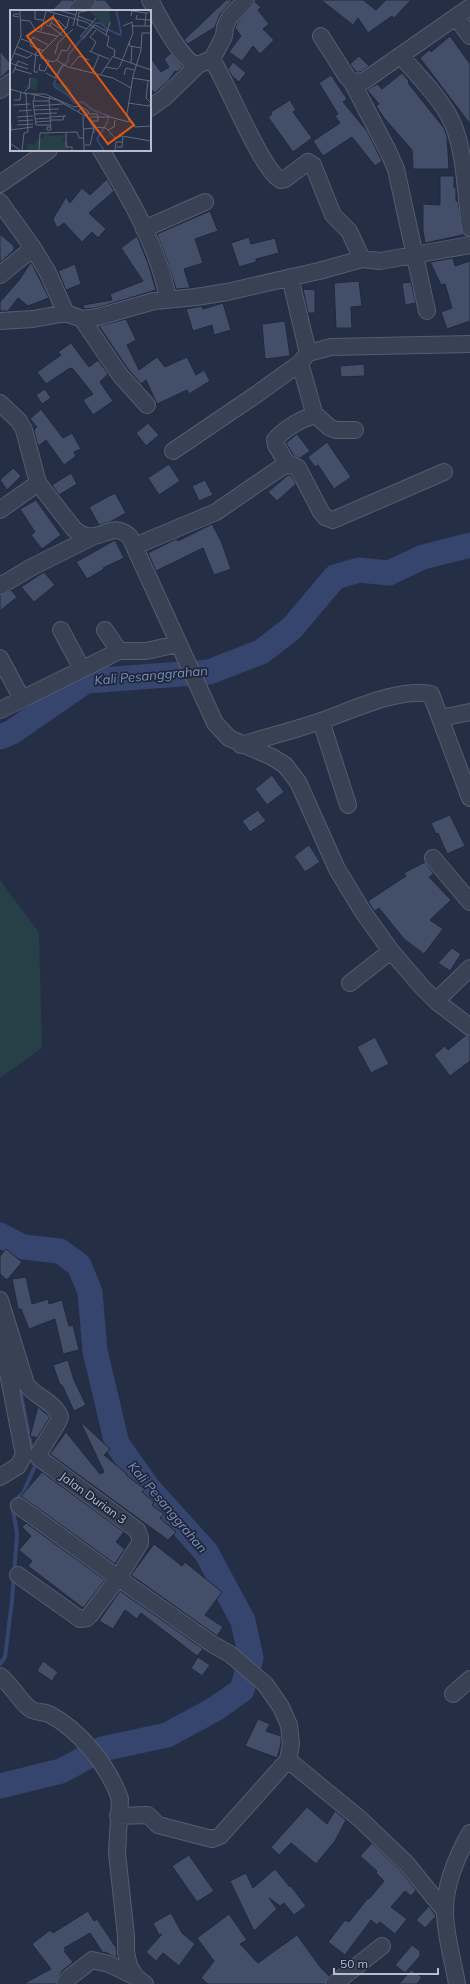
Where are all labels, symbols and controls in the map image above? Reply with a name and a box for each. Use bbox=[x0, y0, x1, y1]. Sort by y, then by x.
inset map bbox=[10, 10, 151, 151]
water label: Kali Pesanggrahan bbox=[94, 662, 208, 688]
water label: Kali Pesanggrahan bbox=[125, 1458, 211, 1556]
street label: Jalan Durian 3 bbox=[57, 1468, 130, 1527]
scale bar bbox=[334, 1950, 438, 1976]
text: 50 m bbox=[340, 1956, 368, 1971]

